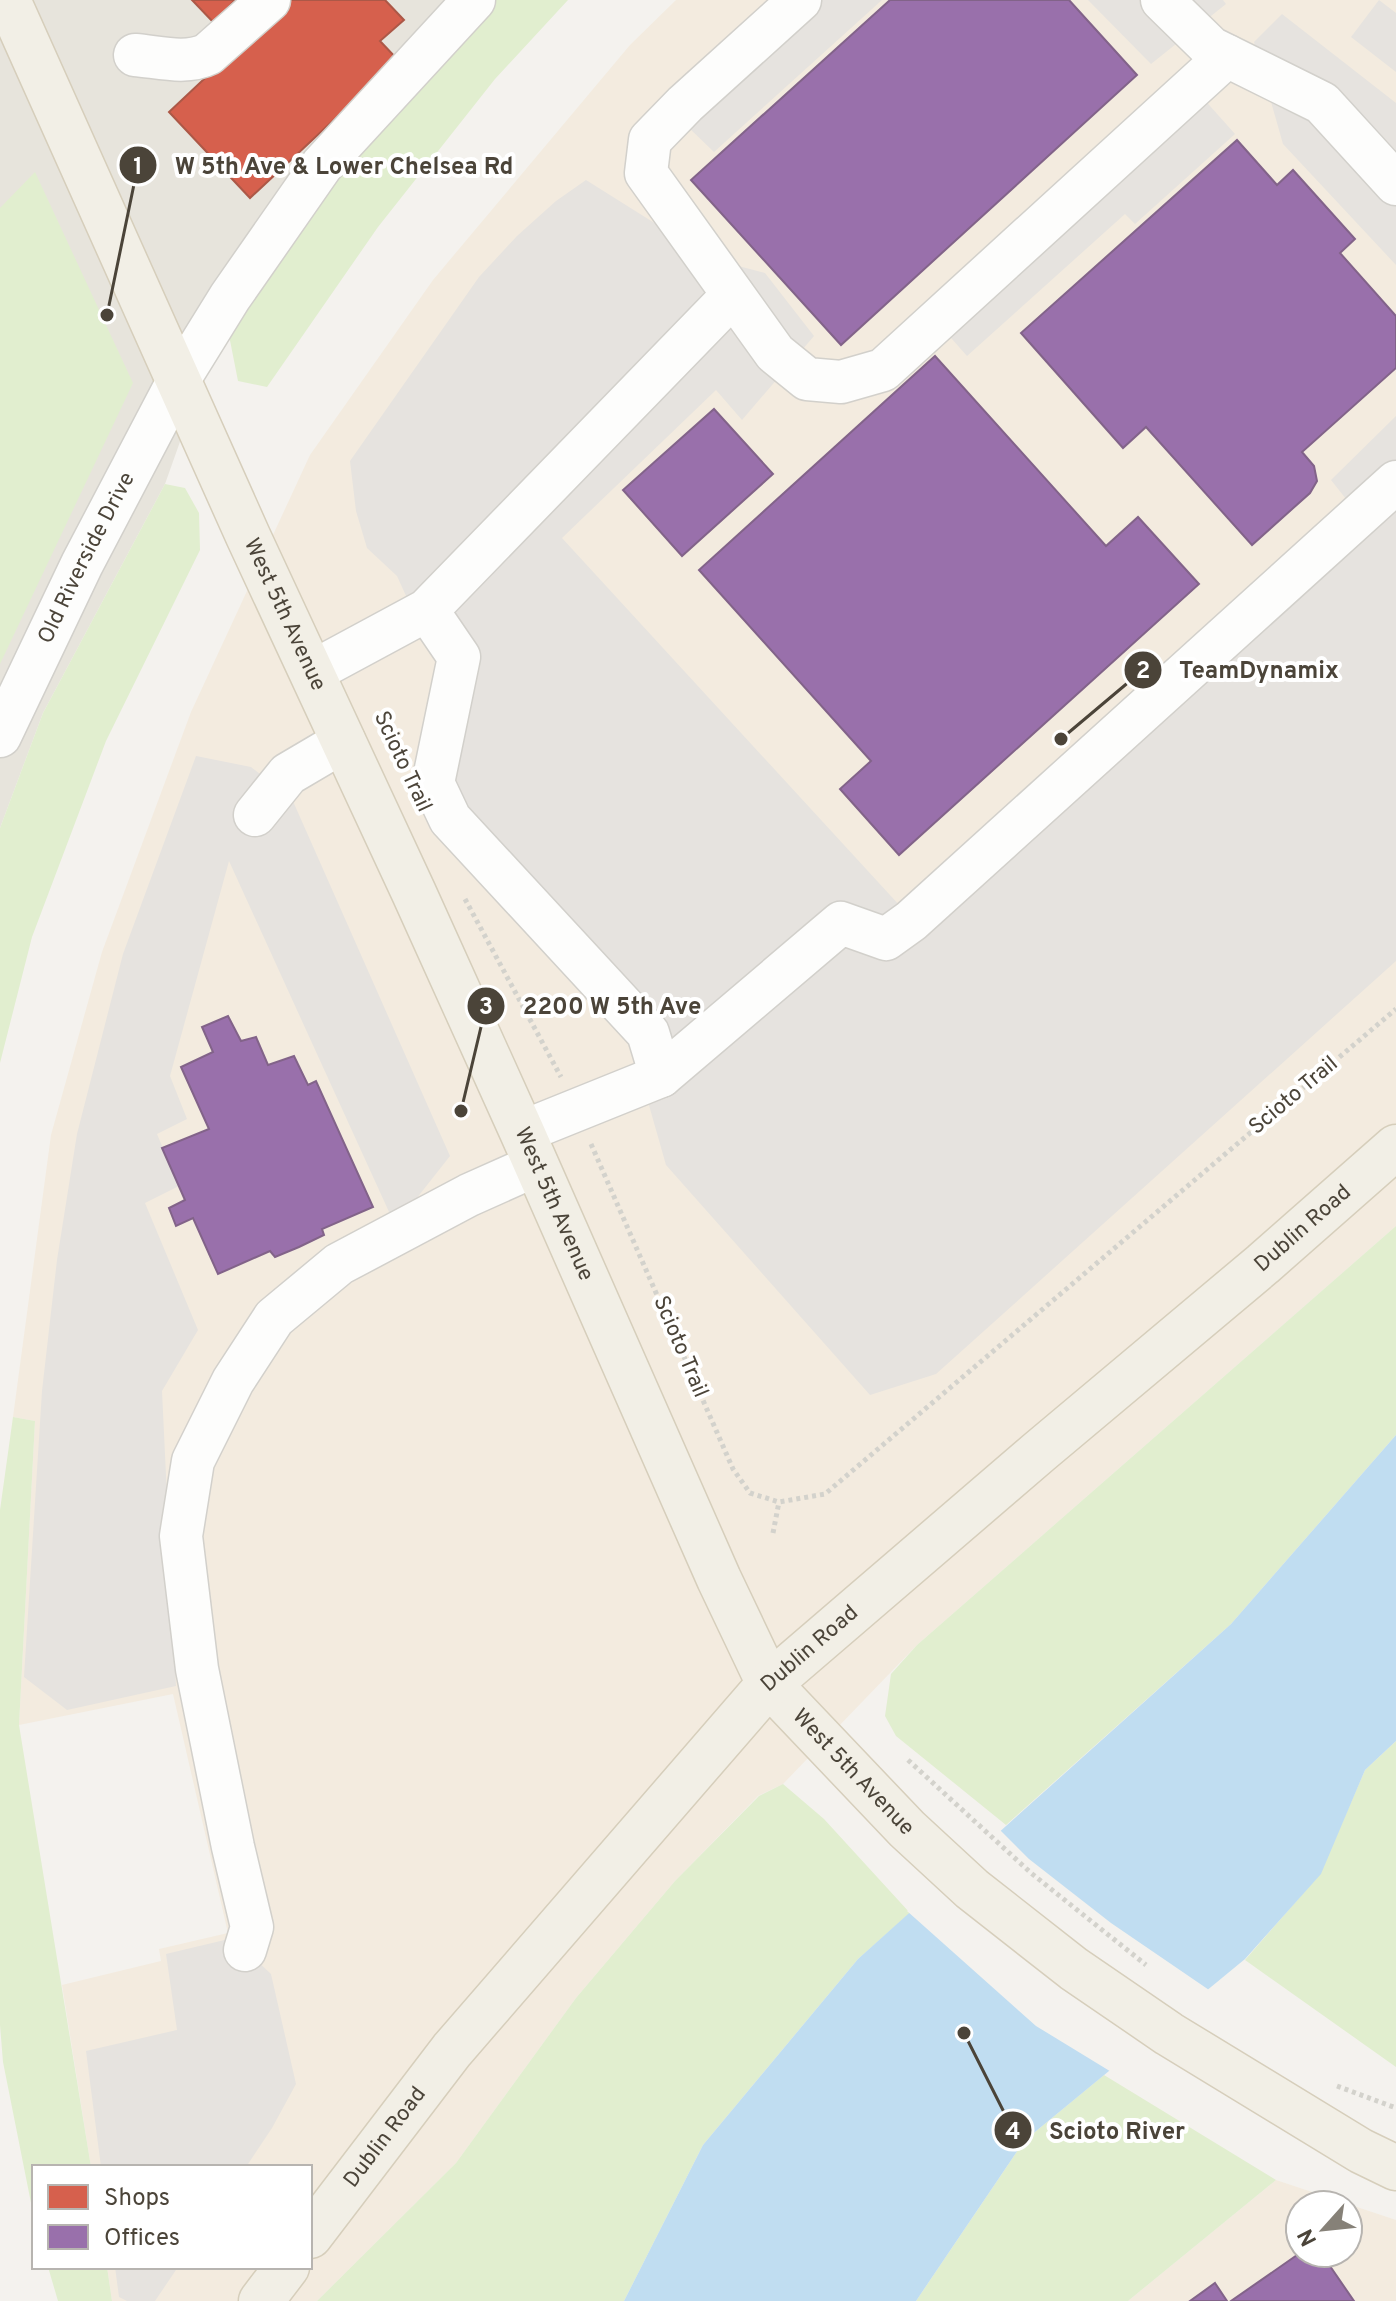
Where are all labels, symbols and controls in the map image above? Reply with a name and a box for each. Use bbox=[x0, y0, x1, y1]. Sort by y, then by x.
callout: W 5th Ave & Lower Chelsea Rd bbox=[118, 141, 530, 189]
text: 1 bbox=[133, 153, 143, 183]
text: W 5th Ave & Lower Chelsea Rd bbox=[175, 153, 513, 183]
street label: Old Riverside Drive bbox=[32, 468, 141, 648]
street label: West 5th Avenue bbox=[238, 534, 332, 695]
callout: TeamDynamix bbox=[1123, 646, 1354, 694]
text: 2 bbox=[1136, 657, 1150, 687]
text: TeamDynamix bbox=[1179, 657, 1339, 687]
street label: Scioto Trail bbox=[367, 707, 437, 817]
callout: 2200 W 5th Ave bbox=[466, 982, 718, 1030]
text: 3 bbox=[479, 993, 493, 1023]
text: 2200 W 5th Ave bbox=[523, 993, 701, 1023]
street label: Scioto Trail bbox=[1244, 1051, 1344, 1141]
street label: West 5th Avenue bbox=[508, 1123, 599, 1285]
street label: Dublin Road bbox=[1249, 1179, 1357, 1278]
street label: Scioto Trail bbox=[646, 1292, 714, 1402]
street label: Dublin Road bbox=[756, 1600, 864, 1698]
street label: West 5th Avenue bbox=[786, 1703, 920, 1841]
street label: Dublin Road bbox=[338, 2082, 432, 2193]
callout: Scioto River bbox=[993, 2106, 1201, 2154]
text: 4 bbox=[1005, 2118, 1021, 2148]
text: Scioto River bbox=[1049, 2118, 1185, 2148]
legend bbox=[32, 2165, 312, 2269]
text: Shops bbox=[104, 2184, 170, 2214]
north arrow bbox=[1284, 2189, 1364, 2269]
text: Offices bbox=[104, 2224, 180, 2254]
text: N bbox=[1293, 2224, 1324, 2250]

